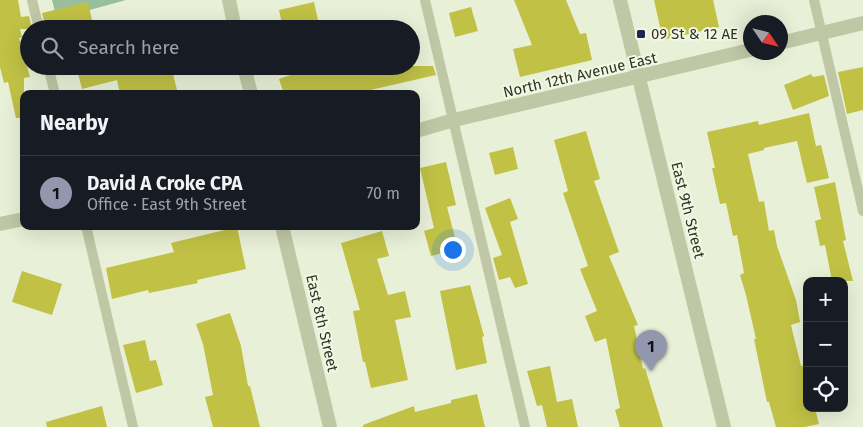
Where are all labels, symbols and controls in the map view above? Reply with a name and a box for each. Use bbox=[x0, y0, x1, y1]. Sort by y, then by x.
north arrow bbox=[743, 15, 788, 60]
search box bbox=[20, 20, 420, 75]
place label: 09 St & 12 AE bbox=[651, 25, 738, 43]
marker: 09 St & 12 AE bbox=[635, 28, 647, 40]
icon: search bbox=[38, 34, 66, 62]
text: Search here bbox=[78, 36, 179, 59]
street label: North 12th Avenue East bbox=[501, 48, 659, 101]
text: Nearby bbox=[40, 110, 108, 136]
street label: East 9th Street bbox=[667, 160, 709, 261]
text: David A Croke CPA bbox=[87, 172, 243, 195]
text: 1 bbox=[52, 184, 60, 203]
text: 70 m bbox=[366, 184, 400, 203]
text: Office · East 9th Street bbox=[87, 195, 247, 214]
your location bbox=[440, 237, 466, 263]
street label: East 8th Street bbox=[302, 273, 342, 374]
map controls bbox=[803, 277, 848, 412]
button: + bbox=[803, 277, 848, 322]
button: − bbox=[803, 322, 848, 367]
pin: 1 bbox=[635, 330, 667, 371]
button: locate bbox=[803, 367, 848, 412]

